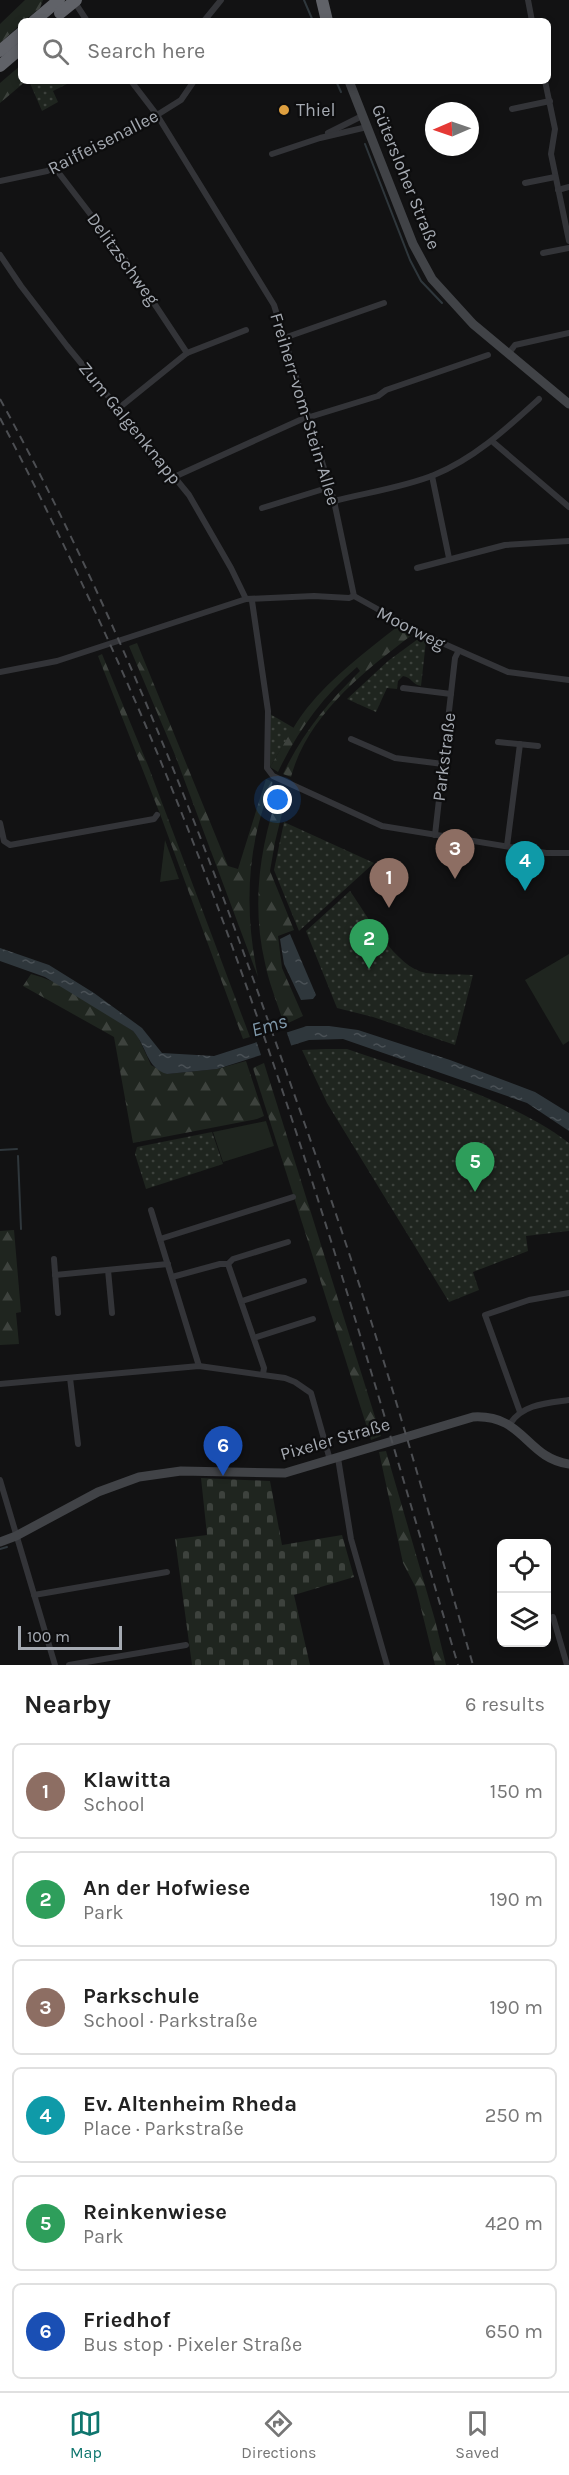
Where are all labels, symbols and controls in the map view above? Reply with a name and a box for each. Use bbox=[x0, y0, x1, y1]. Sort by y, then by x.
search box bbox=[18, 18, 551, 84]
icon: search bbox=[39, 35, 72, 68]
text: Search here bbox=[87, 38, 205, 64]
place label: Thiel bbox=[296, 99, 336, 121]
street label: Gütersloher Straße bbox=[367, 101, 445, 253]
north arrow bbox=[425, 102, 479, 156]
marker: Thiel bbox=[277, 103, 291, 117]
street label: Raiffeisenallee bbox=[44, 105, 162, 179]
street label: Delitzschweg bbox=[82, 208, 164, 310]
street label: Freiherr-vom-Stein-Allee bbox=[265, 310, 345, 508]
street label: Zum Galgenknapp bbox=[74, 357, 186, 489]
street label: Moorweg bbox=[373, 601, 449, 655]
street label: Parkstraße bbox=[428, 711, 460, 803]
your location bbox=[263, 785, 292, 814]
pin: 3 bbox=[436, 830, 474, 879]
pin: 4 bbox=[506, 842, 544, 891]
pin: 1 bbox=[370, 858, 408, 908]
pin: 2 bbox=[350, 920, 388, 969]
water label: Ems bbox=[248, 1009, 290, 1042]
pin: 5 bbox=[456, 1142, 494, 1192]
street label: Pixeler Straße bbox=[278, 1413, 392, 1465]
pin: 6 bbox=[204, 1426, 242, 1476]
map controls bbox=[497, 1539, 551, 1647]
button: locate bbox=[497, 1539, 551, 1593]
button: layers bbox=[497, 1593, 551, 1647]
scale bar bbox=[18, 1623, 122, 1650]
text: 100 m bbox=[27, 1627, 70, 1646]
text: Nearby bbox=[24, 1689, 111, 1720]
text: 6 results bbox=[465, 1693, 545, 1716]
text: Klawitta bbox=[83, 1767, 171, 1793]
text: 1 bbox=[42, 1780, 49, 1803]
text: 150 m bbox=[490, 1780, 543, 1803]
text: School bbox=[83, 1793, 145, 1816]
text: An der Hofwiese bbox=[83, 1875, 250, 1901]
text: 2 bbox=[39, 1888, 52, 1911]
text: 190 m bbox=[489, 1888, 543, 1911]
text: Park bbox=[83, 1901, 124, 1924]
text: Parkschule bbox=[83, 1983, 199, 2009]
text: 3 bbox=[39, 1996, 52, 2019]
text: 190 m bbox=[489, 1996, 543, 2019]
text: School · Parkstraße bbox=[83, 2009, 257, 2032]
text: Ev. Altenheim Rheda bbox=[83, 2091, 297, 2117]
text: 4 bbox=[40, 2104, 51, 2127]
text: 250 m bbox=[485, 2104, 543, 2127]
text: Place · Parkstraße bbox=[83, 2117, 244, 2140]
text: Reinkenwiese bbox=[83, 2199, 227, 2225]
text: 5 bbox=[40, 2212, 51, 2235]
text: 420 m bbox=[485, 2212, 543, 2235]
text: Park bbox=[83, 2225, 124, 2248]
text: Friedhof bbox=[83, 2307, 170, 2333]
text: 6 bbox=[39, 2320, 52, 2343]
text: 650 m bbox=[485, 2320, 543, 2343]
text: Bus stop · Pixeler Straße bbox=[83, 2333, 302, 2356]
tab: Map bbox=[69, 2407, 102, 2462]
tab: Directions bbox=[241, 2407, 316, 2462]
tab: Saved bbox=[455, 2407, 500, 2462]

